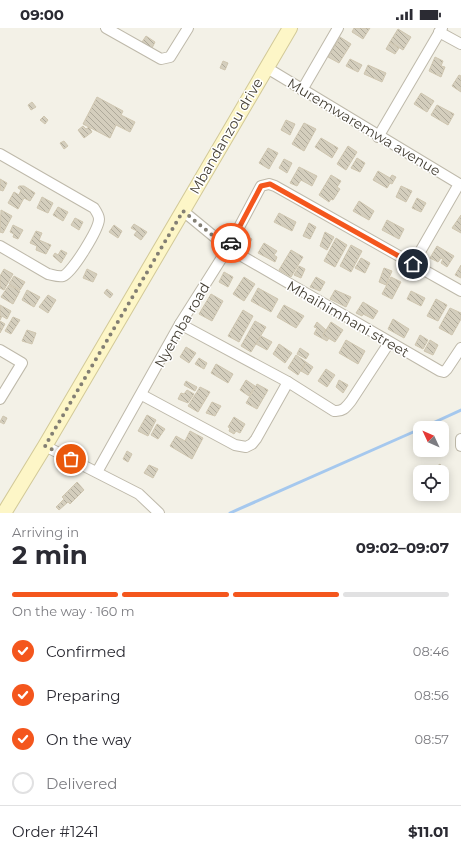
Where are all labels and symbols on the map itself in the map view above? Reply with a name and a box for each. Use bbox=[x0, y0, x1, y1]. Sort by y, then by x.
street label: Muremwaremwa avenue bbox=[284, 74, 444, 180]
street label: Mbandanzou drive bbox=[185, 75, 267, 197]
courier bbox=[211, 223, 251, 263]
pin bbox=[396, 247, 430, 281]
street label: Mhaihimhani street bbox=[284, 277, 413, 361]
street label: Nyemba road bbox=[150, 279, 214, 371]
north arrow bbox=[413, 421, 449, 457]
pin bbox=[54, 442, 88, 476]

